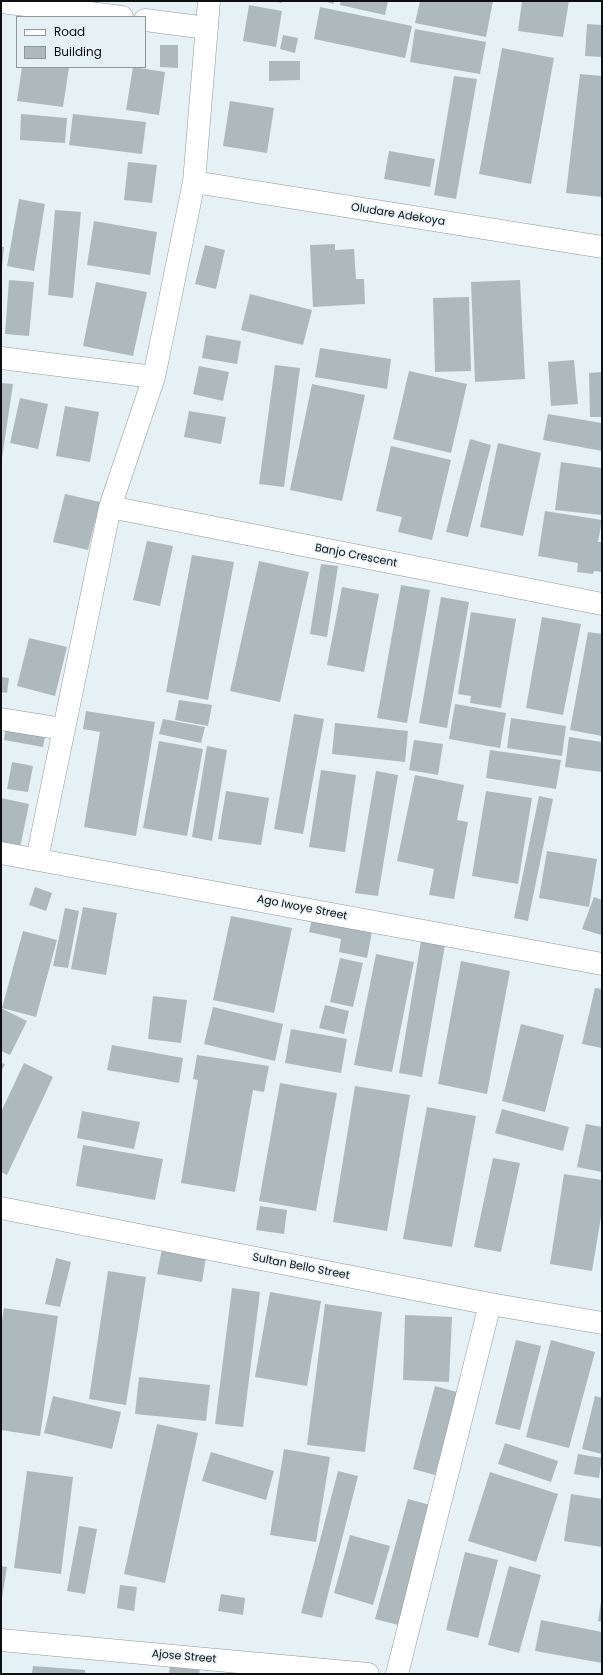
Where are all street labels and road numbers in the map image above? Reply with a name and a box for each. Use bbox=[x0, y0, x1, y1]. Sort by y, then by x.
street label: Oludare Adekoya bbox=[350, 201, 446, 229]
street label: Banjo Crescent bbox=[314, 542, 398, 570]
street label: Ago Iwoye Street bbox=[256, 893, 348, 923]
street label: Sultan Bello Street bbox=[251, 1251, 351, 1283]
street label: Ajose Street bbox=[151, 1648, 217, 1666]

